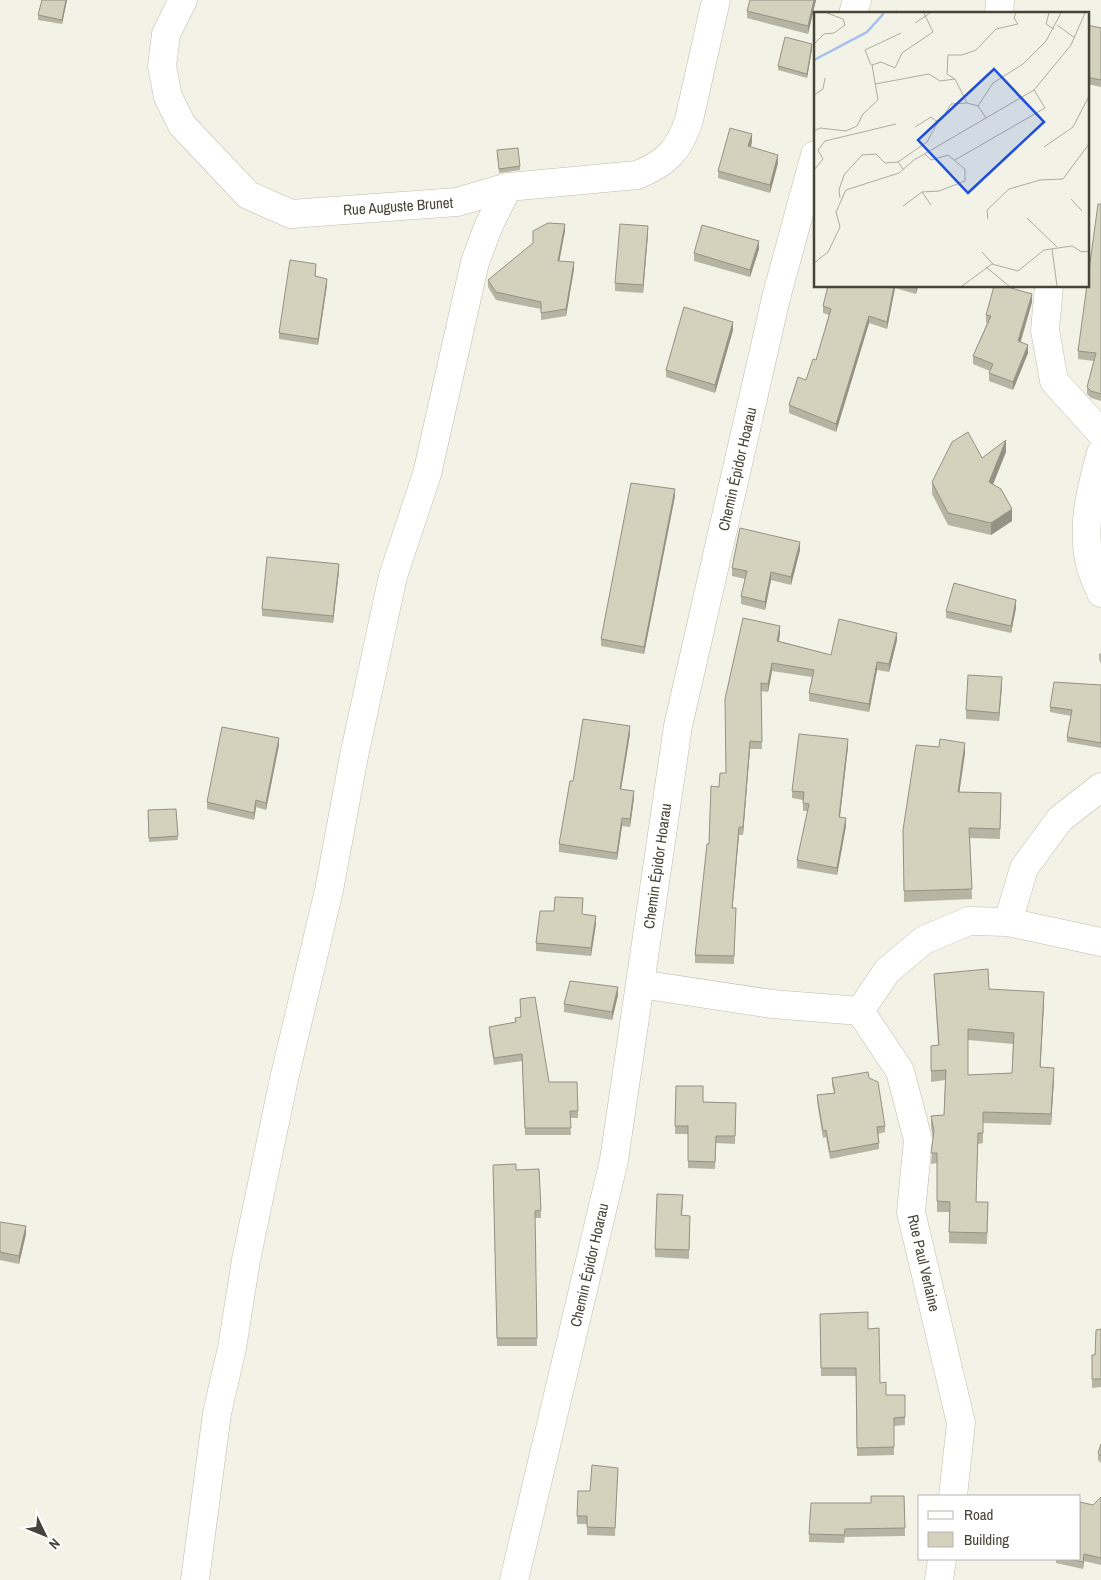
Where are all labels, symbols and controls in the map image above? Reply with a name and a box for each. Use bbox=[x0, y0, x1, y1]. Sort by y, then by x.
inset map bbox=[814, 12, 1088, 288]
street label: Rue Auguste Brunet bbox=[342, 192, 454, 220]
street label: Chemin Épidor Hoarau bbox=[713, 405, 761, 533]
street label: Chemin Épidor Hoarau bbox=[638, 802, 676, 930]
street label: Chemin Épidor Hoarau bbox=[565, 1201, 613, 1329]
street label: Rue Paul Verlaine bbox=[903, 1212, 945, 1314]
legend bbox=[918, 1495, 1081, 1560]
text: Road bbox=[964, 1504, 993, 1525]
north arrow bbox=[20, 1510, 70, 1560]
text: Building bbox=[964, 1529, 1009, 1550]
text: N bbox=[45, 1535, 64, 1553]

